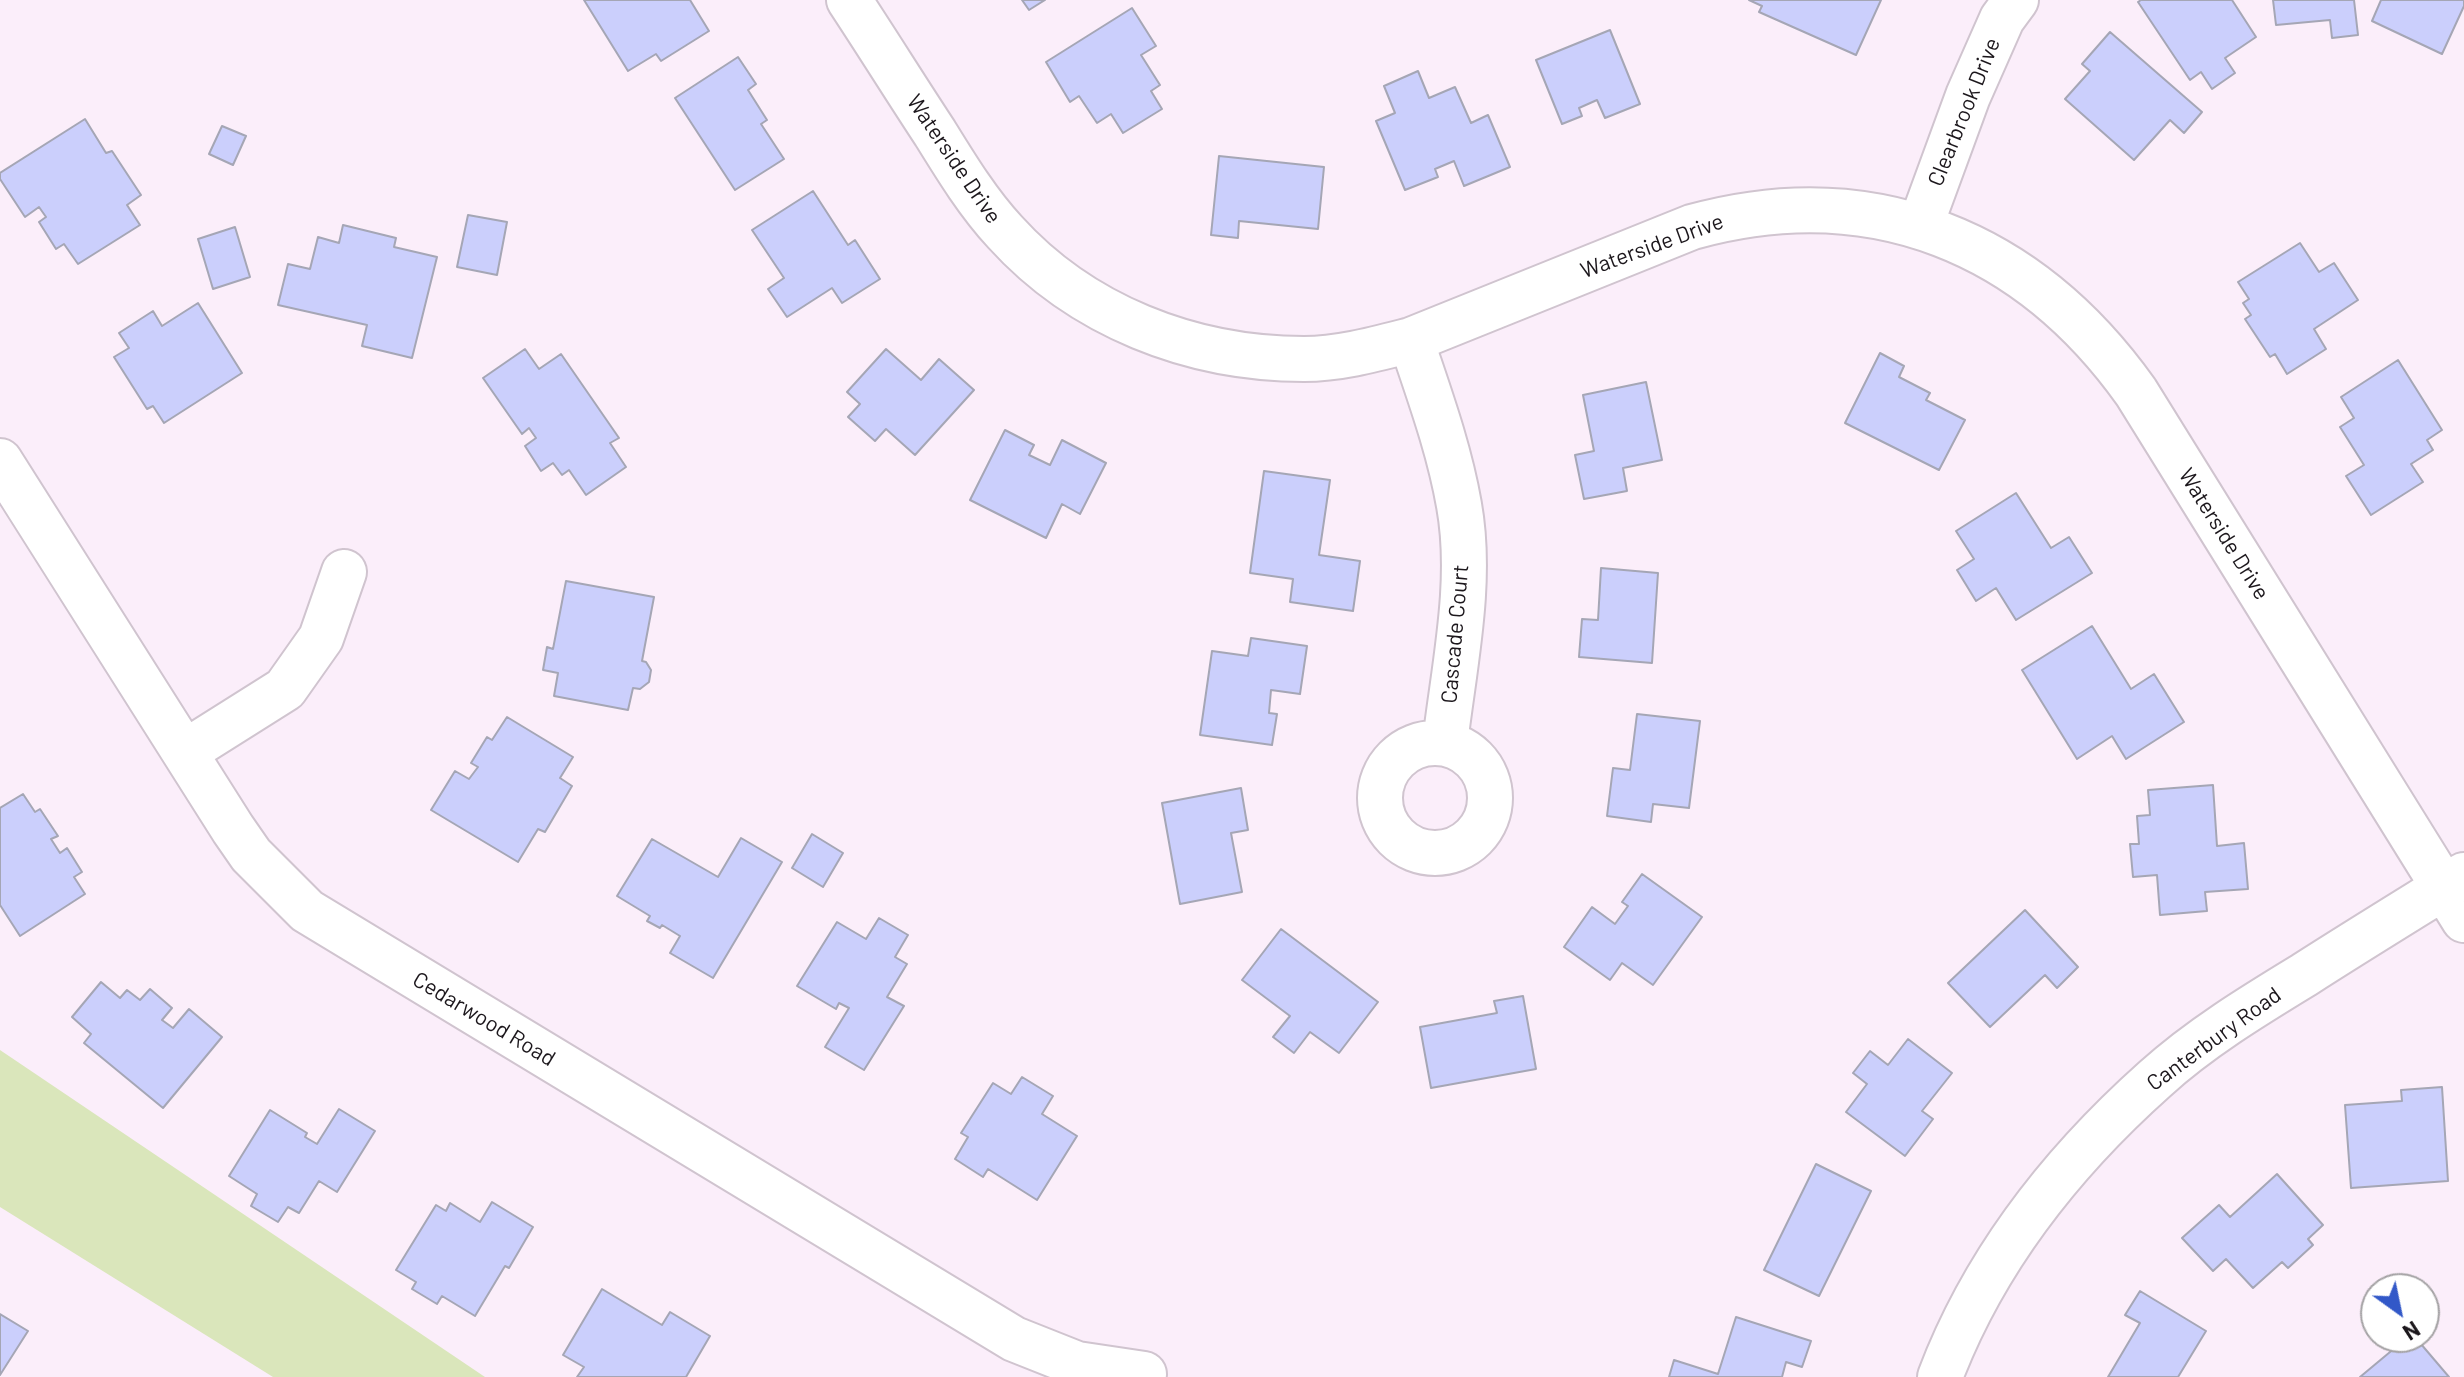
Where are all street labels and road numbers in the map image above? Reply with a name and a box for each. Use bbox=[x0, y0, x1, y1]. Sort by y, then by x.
street label: Clearbrook Drive bbox=[1922, 34, 2006, 190]
street label: Waterside Drive bbox=[901, 89, 1007, 229]
street label: Waterside Drive bbox=[1577, 208, 1727, 284]
street label: Waterside Drive bbox=[2173, 463, 2275, 605]
street label: Cascade Court bbox=[1436, 563, 1474, 705]
street label: Cedarwood Road bbox=[408, 966, 560, 1072]
street label: Canterbury Road bbox=[2142, 981, 2286, 1097]

